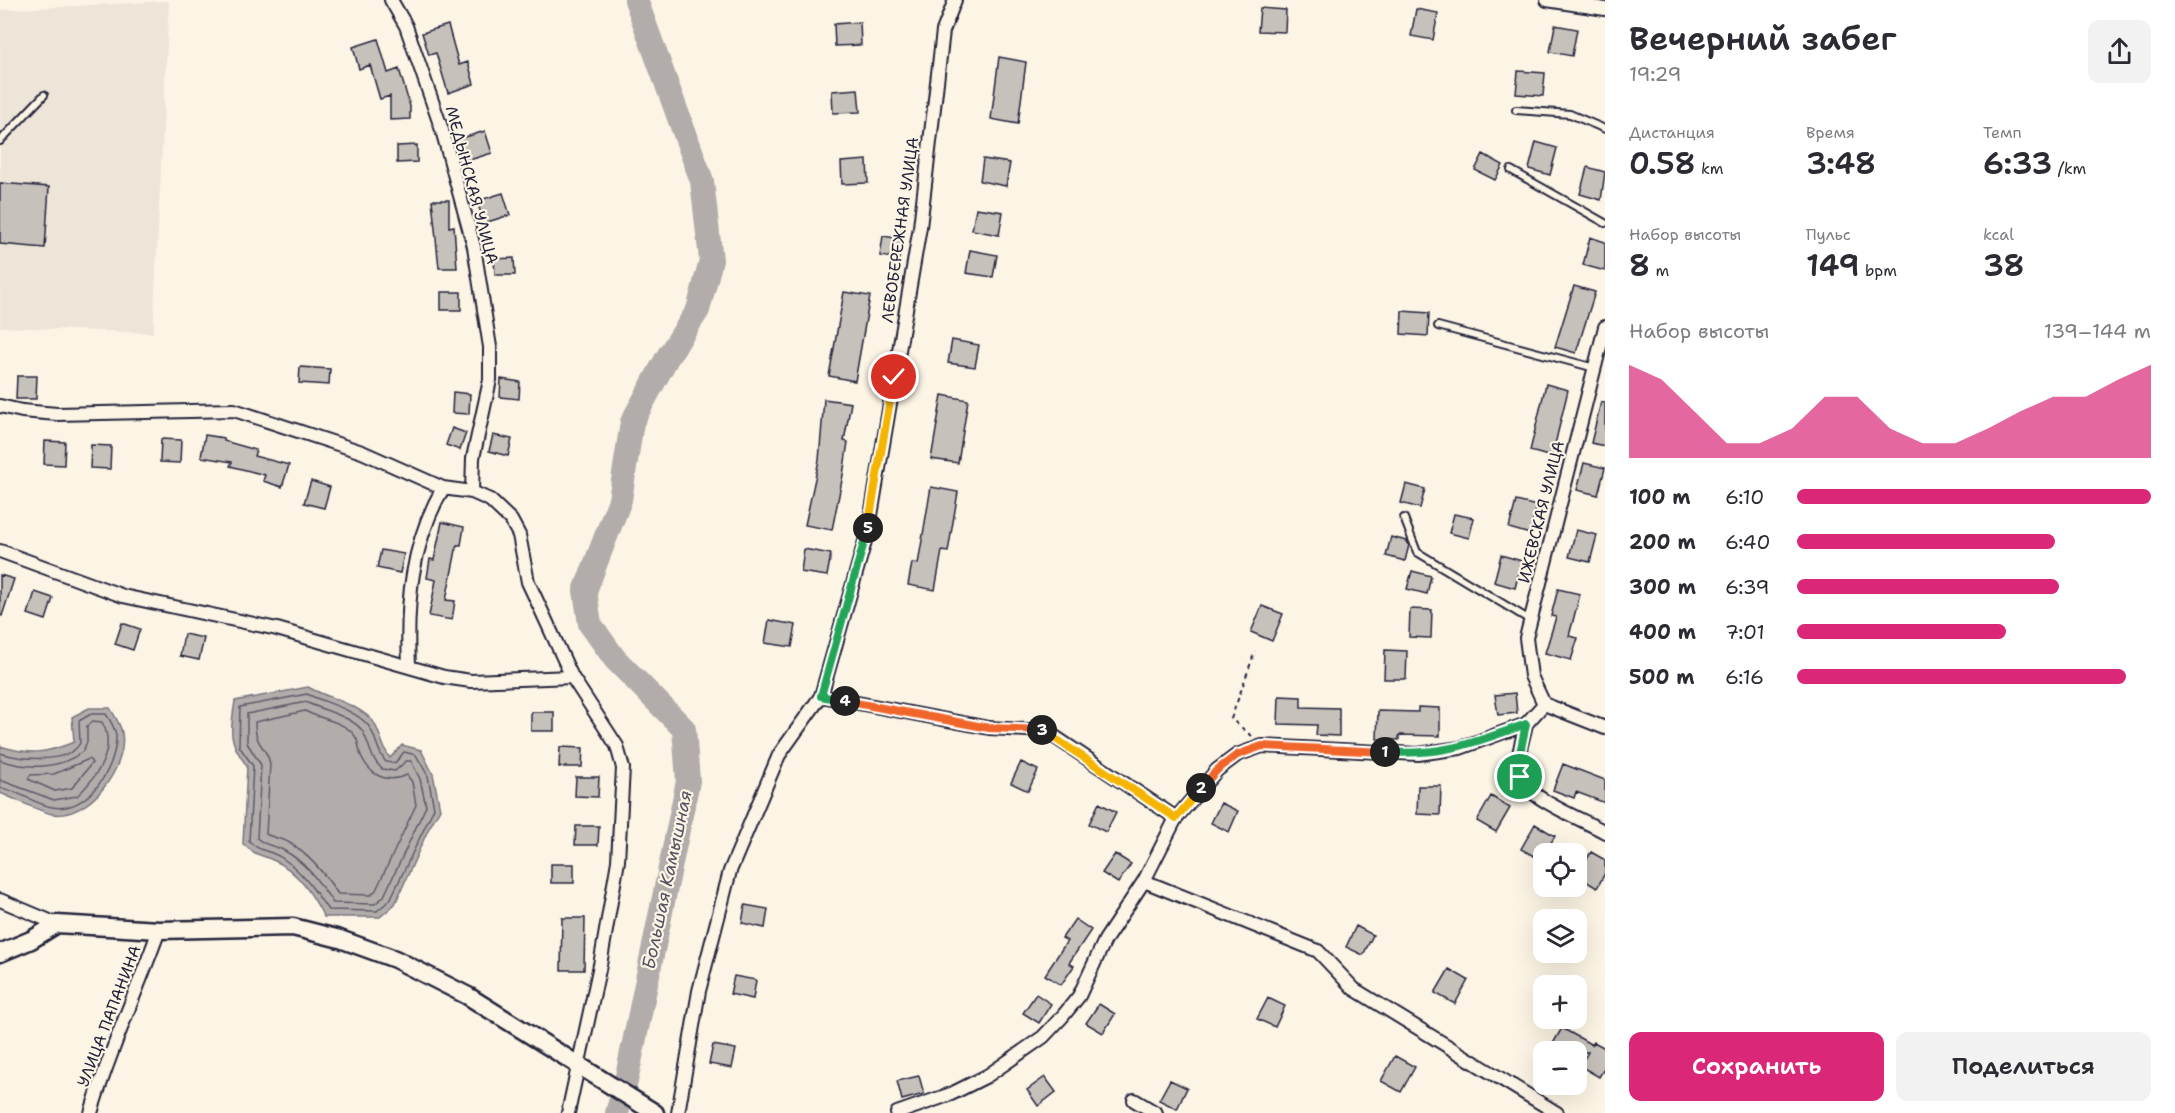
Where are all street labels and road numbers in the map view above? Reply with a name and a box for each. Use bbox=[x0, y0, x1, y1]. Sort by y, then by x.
street label: МЕДЫНСКАЯ УЛИЦА bbox=[441, 103, 503, 267]
street label: ЛЕВОБЕРЕЖНАЯ УЛИЦА bbox=[877, 136, 923, 324]
street label: ИЖЕВСКАЯ УЛИЦА bbox=[1513, 439, 1569, 585]
street label: УЛИЦА ПАПАНИНА bbox=[72, 942, 146, 1090]

